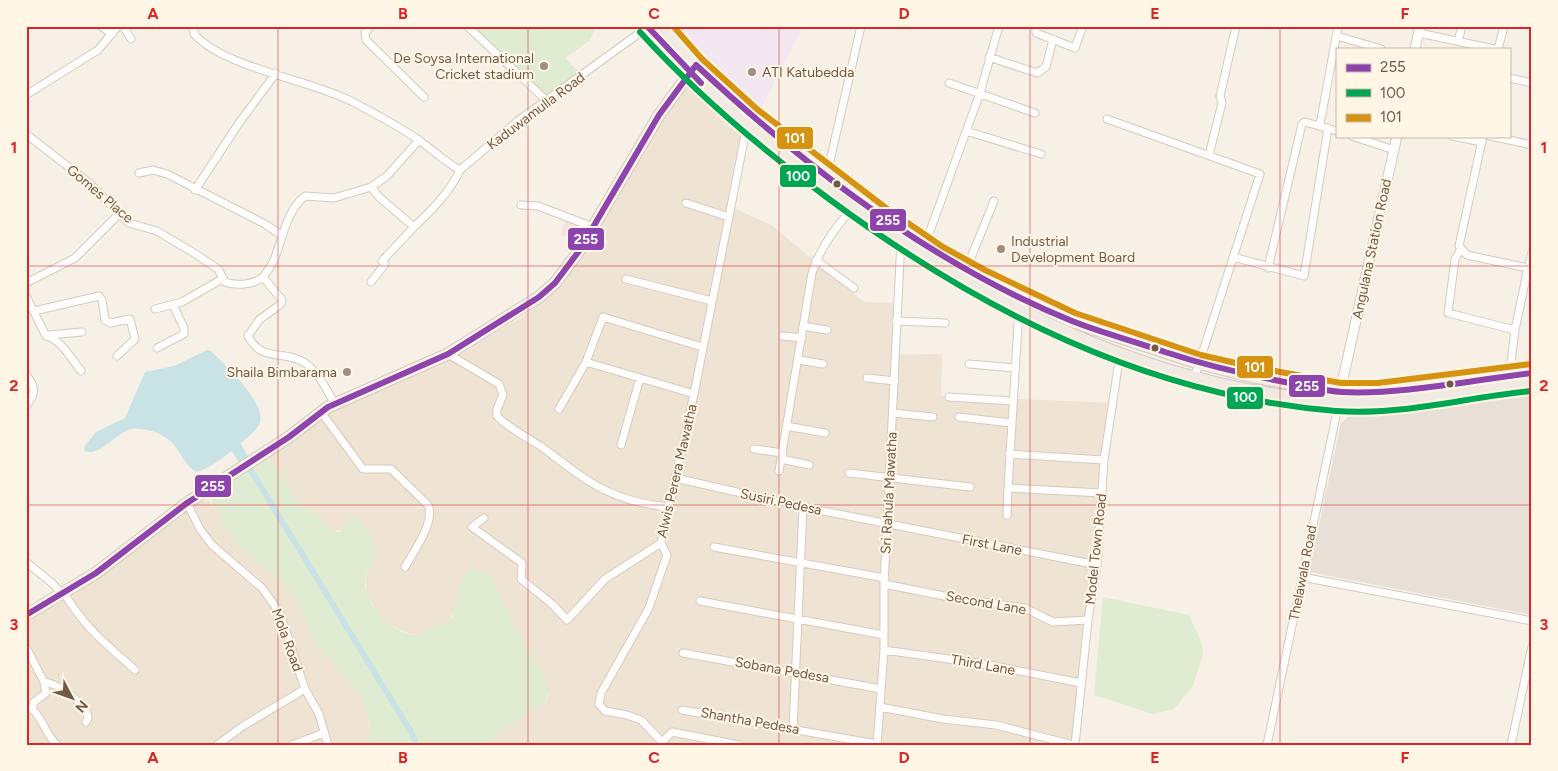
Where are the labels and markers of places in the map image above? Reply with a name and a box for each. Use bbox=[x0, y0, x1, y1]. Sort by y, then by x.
place label: De Soysa International Cricket stadium bbox=[393, 50, 534, 83]
marker: De Soysa International Cricket stadium bbox=[538, 60, 550, 72]
place label: ATI Katubedda bbox=[762, 64, 854, 81]
marker: ATI Katubedda bbox=[746, 66, 758, 78]
unlabelled marker bbox=[832, 179, 842, 189]
place label: Industrial Development Board bbox=[1011, 233, 1135, 266]
marker: Industrial Development Board bbox=[995, 243, 1007, 255]
unlabelled marker bbox=[1150, 343, 1160, 353]
place label: Shaila Bimbarama bbox=[227, 364, 337, 381]
marker: Shaila Bimbarama bbox=[341, 366, 353, 378]
unlabelled marker bbox=[1445, 379, 1455, 389]

